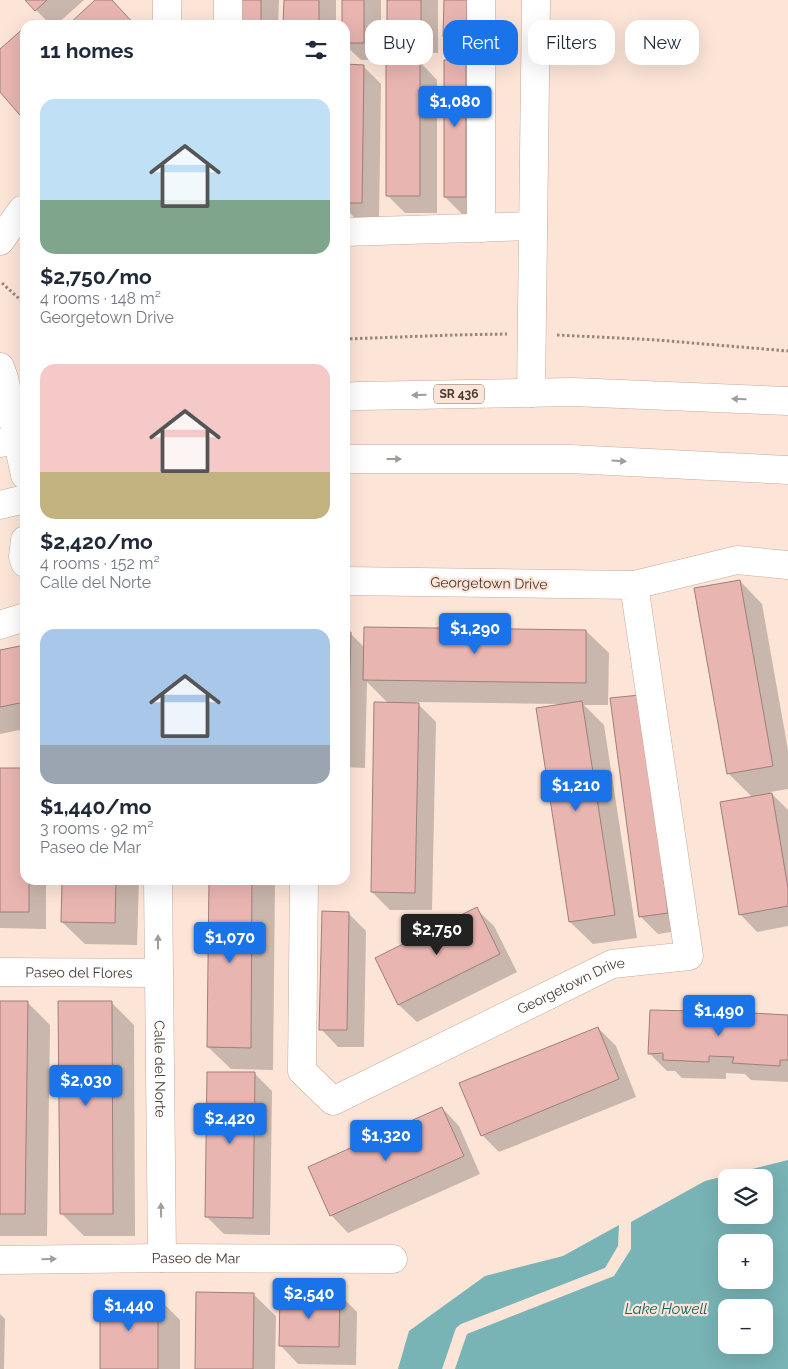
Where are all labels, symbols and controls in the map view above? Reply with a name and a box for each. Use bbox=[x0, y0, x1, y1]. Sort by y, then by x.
chip: Buy bbox=[365, 20, 433, 65]
chip: Rent bbox=[443, 20, 518, 65]
chip: Filters bbox=[528, 20, 615, 65]
chip: New bbox=[625, 20, 699, 65]
icon: filters bbox=[302, 36, 330, 64]
text: 11 homes bbox=[40, 38, 134, 63]
pin: $1,080 bbox=[414, 86, 496, 128]
text: $1,080 bbox=[429, 92, 481, 111]
icon: home bbox=[140, 131, 230, 221]
text: $2,750/mo bbox=[40, 264, 152, 289]
text: 4 rooms · 148 m² bbox=[40, 289, 161, 308]
text: Georgetown Drive bbox=[40, 308, 174, 327]
road number: SR 436 bbox=[434, 384, 484, 404]
one-way arrow bbox=[411, 391, 427, 399]
one-way arrow bbox=[731, 394, 747, 402]
icon: home bbox=[140, 396, 230, 486]
one-way arrow bbox=[386, 455, 402, 463]
one-way arrow bbox=[611, 458, 627, 466]
text: $2,420/mo bbox=[40, 529, 153, 554]
text: 4 rooms · 152 m² bbox=[40, 554, 160, 573]
text: Calle del Norte bbox=[40, 573, 151, 592]
street label: Georgetown Drive bbox=[430, 574, 548, 592]
pin: $1,290 bbox=[434, 612, 516, 655]
text: $1,290 bbox=[450, 619, 500, 638]
icon: home bbox=[140, 661, 230, 751]
pin: $1,210 bbox=[535, 770, 617, 812]
text: $1,210 bbox=[552, 776, 600, 795]
text: $1,440/mo bbox=[40, 794, 151, 819]
text: 3 rooms · 92 m² bbox=[40, 819, 153, 838]
text: Paseo de Mar bbox=[40, 838, 141, 857]
pin: $2,750 bbox=[396, 914, 478, 956]
text: $2,750 bbox=[412, 920, 462, 939]
pin: $1,070 bbox=[189, 922, 271, 964]
text: $1,070 bbox=[205, 928, 255, 947]
one-way arrow bbox=[154, 934, 162, 950]
street label: Georgetown Drive bbox=[515, 955, 625, 1017]
street label: Paseo del Flores bbox=[25, 964, 133, 981]
pin: $1,490 bbox=[678, 994, 760, 1037]
text: $1,490 bbox=[694, 1001, 744, 1020]
street label: Calle del Norte bbox=[151, 1020, 169, 1118]
pin: $2,030 bbox=[45, 1064, 127, 1107]
text: $2,030 bbox=[60, 1071, 112, 1090]
pin: $2,420 bbox=[189, 1102, 271, 1145]
text: $2,420 bbox=[205, 1109, 255, 1128]
pin: $1,320 bbox=[345, 1120, 427, 1162]
text: $1,320 bbox=[361, 1126, 411, 1145]
map controls bbox=[718, 1169, 773, 1354]
button: layers bbox=[718, 1169, 773, 1224]
one-way arrow bbox=[157, 1201, 165, 1217]
button: + bbox=[718, 1234, 773, 1289]
street label: Paseo de Mar bbox=[152, 1250, 240, 1266]
one-way arrow bbox=[41, 1255, 57, 1263]
pin: $2,540 bbox=[268, 1278, 350, 1320]
text: $2,540 bbox=[284, 1284, 334, 1303]
pin: $1,440 bbox=[88, 1290, 170, 1332]
text: $1,440 bbox=[104, 1296, 154, 1315]
button: − bbox=[718, 1299, 773, 1354]
water label: Lake Howell bbox=[625, 1300, 707, 1318]

